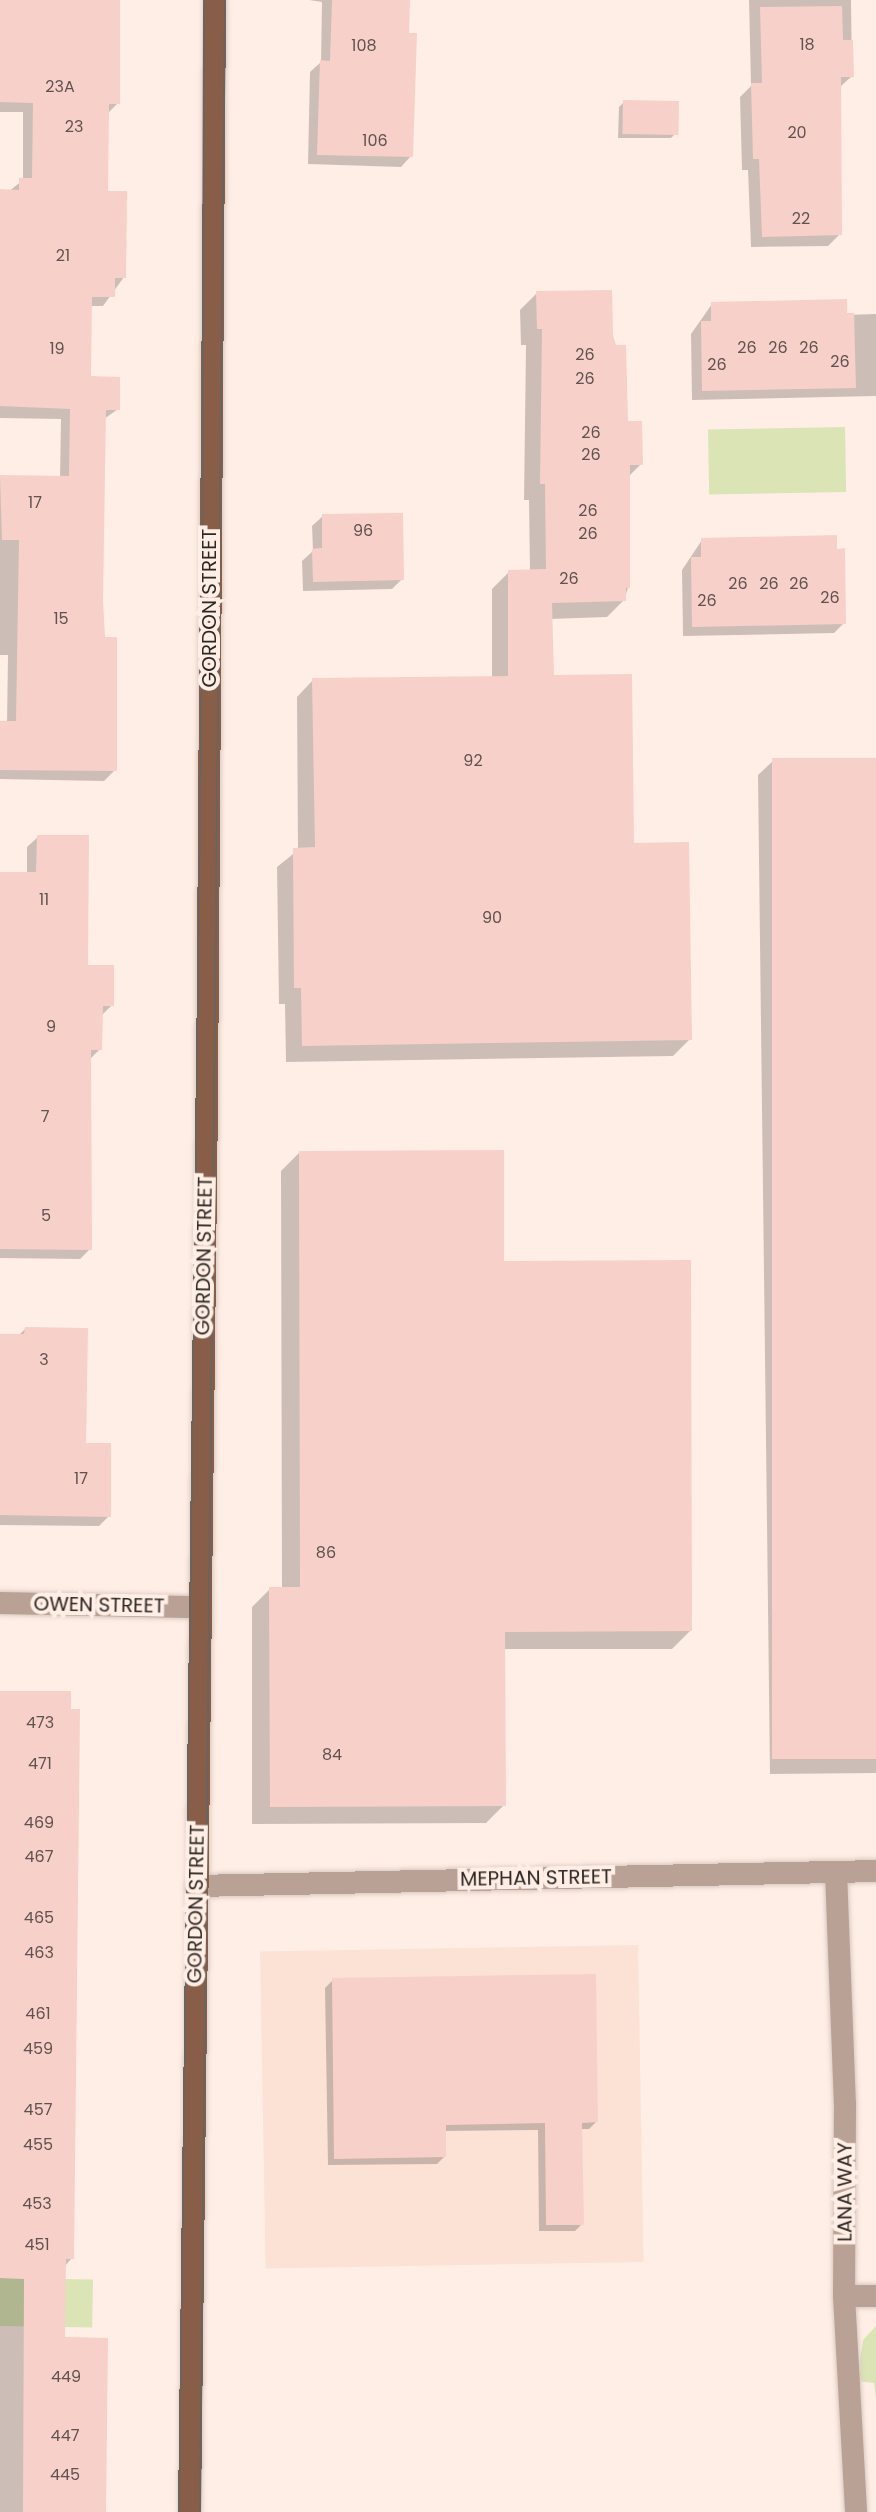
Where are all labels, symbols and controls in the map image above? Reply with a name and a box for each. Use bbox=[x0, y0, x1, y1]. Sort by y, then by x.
house number: 18 bbox=[799, 35, 815, 55]
house number: 108 bbox=[351, 36, 377, 56]
house number: 23A bbox=[45, 77, 75, 97]
house number: 23 bbox=[65, 117, 83, 137]
house number: 20 bbox=[787, 123, 807, 143]
house number: 106 bbox=[362, 131, 388, 151]
house number: 22 bbox=[792, 209, 810, 229]
house number: 21 bbox=[56, 246, 70, 266]
house number: 26 bbox=[737, 338, 757, 358]
house number: 26 bbox=[768, 338, 788, 358]
house number: 26 bbox=[799, 338, 819, 358]
house number: 19 bbox=[49, 339, 65, 359]
house number: 26 bbox=[575, 345, 595, 365]
house number: 26 bbox=[830, 352, 850, 372]
house number: 26 bbox=[707, 355, 727, 375]
house number: 26 bbox=[575, 369, 595, 389]
house number: 26 bbox=[581, 423, 601, 443]
house number: 26 bbox=[581, 445, 601, 465]
house number: 17 bbox=[28, 493, 42, 513]
house number: 26 bbox=[578, 501, 598, 521]
house number: 96 bbox=[353, 521, 373, 541]
house number: 26 bbox=[578, 524, 598, 544]
street label: GORDON STREET bbox=[197, 529, 221, 687]
house number: 26 bbox=[559, 569, 579, 589]
house number: 26 bbox=[728, 574, 748, 594]
house number: 26 bbox=[759, 574, 779, 594]
house number: 26 bbox=[789, 574, 809, 594]
house number: 26 bbox=[820, 588, 840, 608]
house number: 26 bbox=[697, 591, 717, 611]
house number: 15 bbox=[53, 609, 69, 629]
house number: 92 bbox=[463, 751, 483, 771]
house number: 11 bbox=[39, 890, 49, 910]
house number: 90 bbox=[482, 908, 502, 928]
house number: 9 bbox=[46, 1017, 56, 1037]
house number: 7 bbox=[41, 1107, 49, 1127]
street label: GORDON STREET bbox=[191, 1176, 217, 1336]
house number: 5 bbox=[41, 1206, 51, 1226]
house number: 3 bbox=[39, 1350, 49, 1370]
house number: 17 bbox=[74, 1469, 88, 1489]
house number: 86 bbox=[316, 1543, 336, 1563]
street label: OWEN STREET bbox=[33, 1592, 165, 1618]
house number: 473 bbox=[26, 1713, 54, 1733]
house number: 84 bbox=[322, 1745, 342, 1765]
house number: 471 bbox=[28, 1754, 52, 1774]
house number: 469 bbox=[24, 1813, 54, 1833]
street label: GORDON STREET bbox=[183, 1824, 209, 1984]
house number: 467 bbox=[25, 1847, 53, 1867]
street label: MEPHAN STREET bbox=[460, 1865, 612, 1891]
house number: 465 bbox=[24, 1908, 54, 1928]
house number: 463 bbox=[24, 1943, 54, 1963]
house number: 461 bbox=[25, 2004, 51, 2024]
house number: 459 bbox=[23, 2039, 53, 2059]
house number: 457 bbox=[24, 2100, 52, 2120]
house number: 455 bbox=[23, 2135, 53, 2155]
street label: LANA WAY bbox=[833, 2142, 857, 2242]
house number: 453 bbox=[22, 2194, 52, 2214]
house number: 451 bbox=[24, 2235, 50, 2255]
house number: 449 bbox=[51, 2367, 81, 2387]
house number: 447 bbox=[51, 2426, 79, 2446]
house number: 445 bbox=[50, 2465, 80, 2485]

